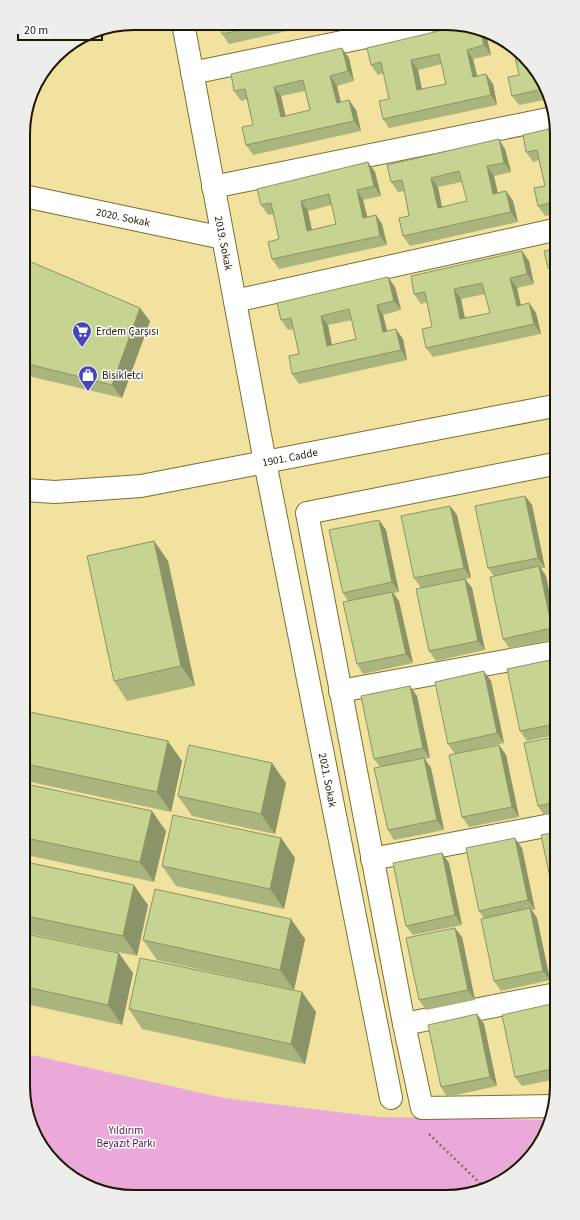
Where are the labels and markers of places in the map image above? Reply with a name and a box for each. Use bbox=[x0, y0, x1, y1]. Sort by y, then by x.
supermarket icon: Erdem Çarşısı bbox=[71, 320, 93, 348]
place label: Erdem Çarşısı bbox=[96, 324, 159, 339]
shop icon: Bisikletci bbox=[77, 364, 99, 392]
place label: Bisikletci bbox=[102, 368, 143, 383]

